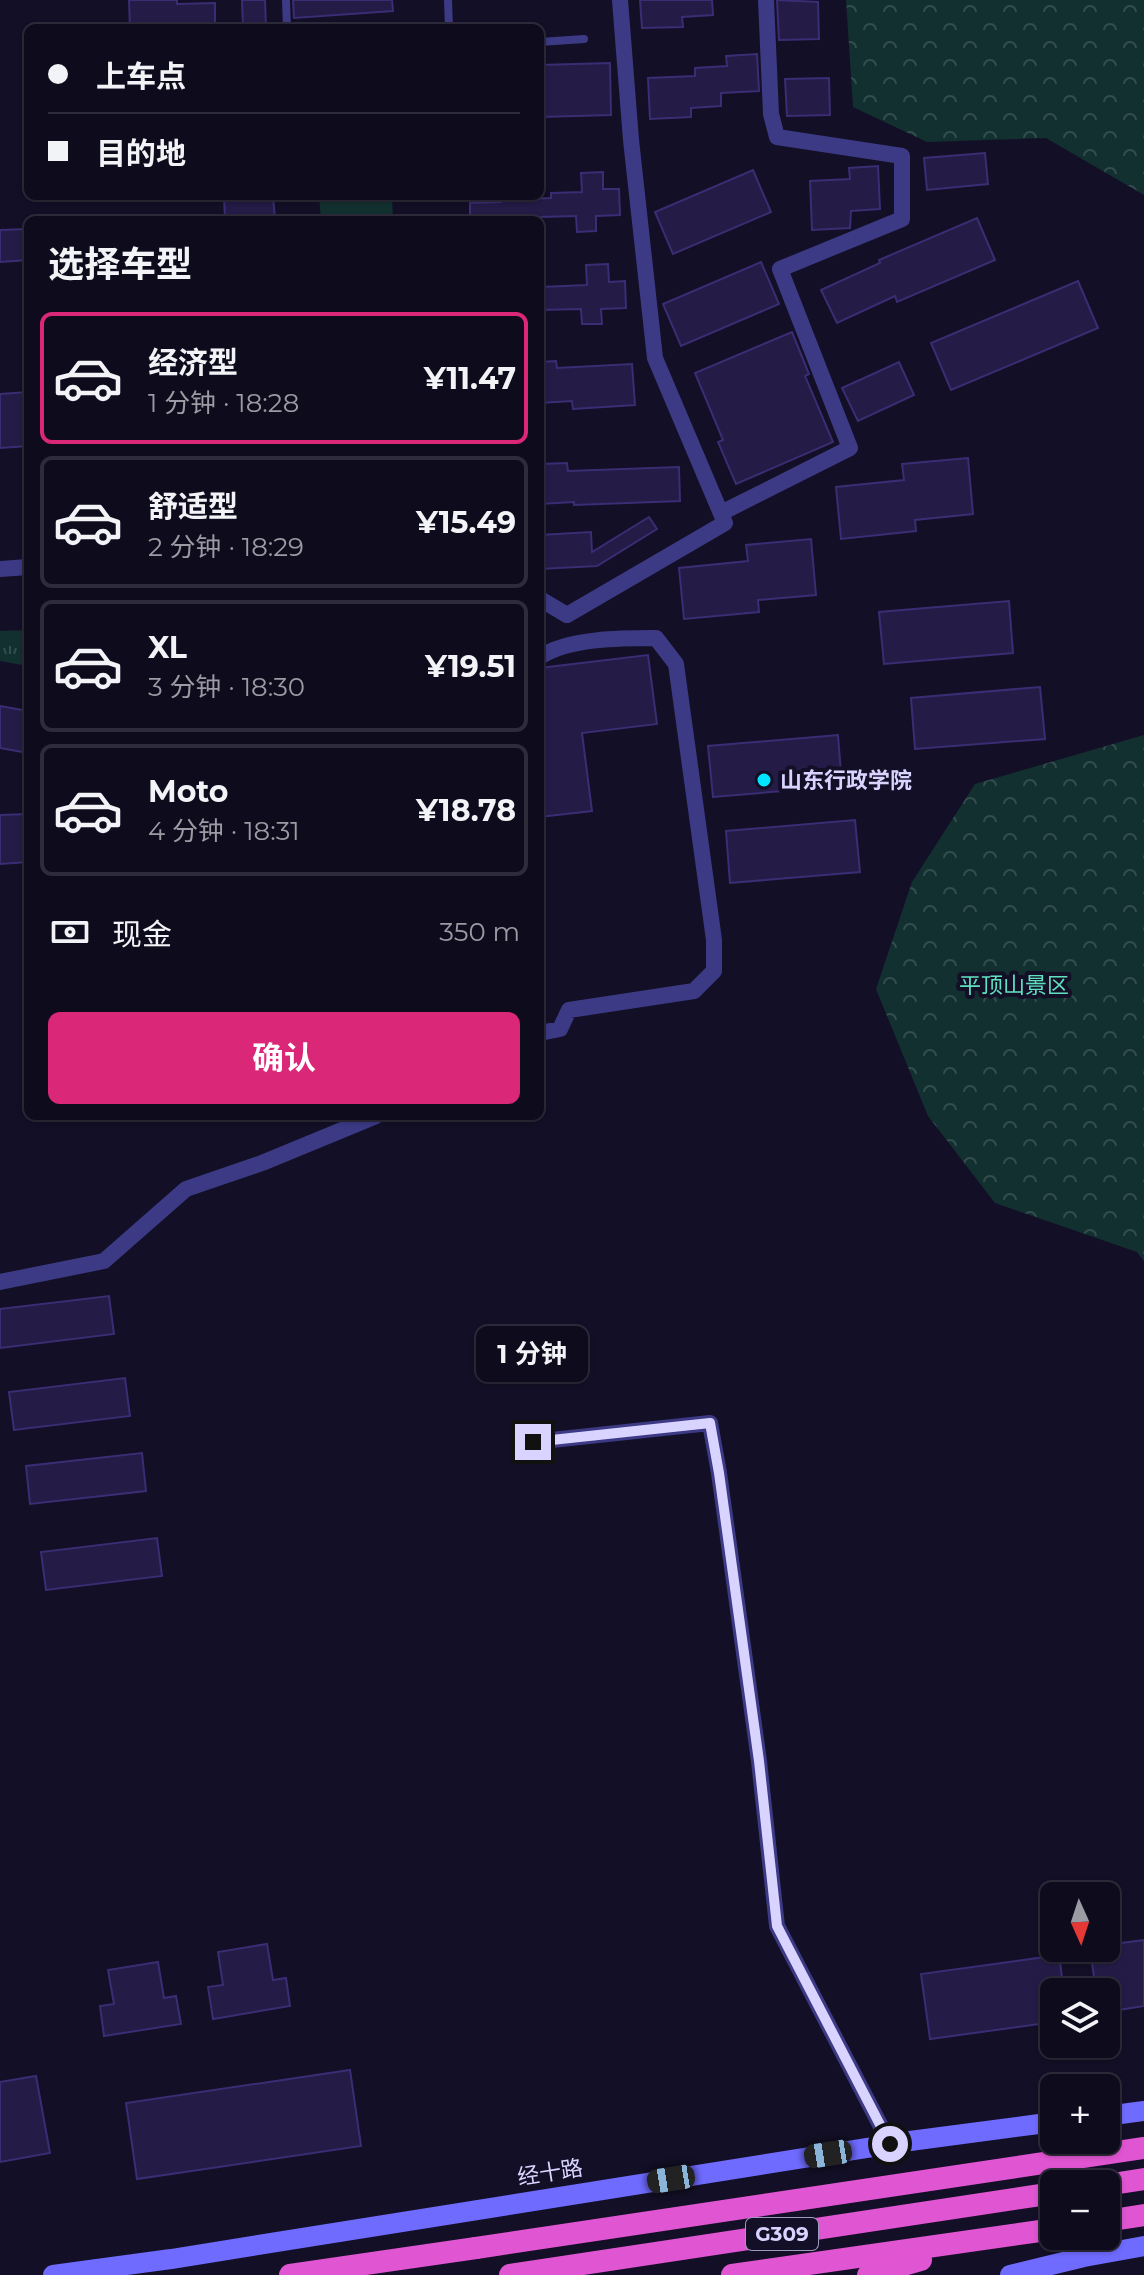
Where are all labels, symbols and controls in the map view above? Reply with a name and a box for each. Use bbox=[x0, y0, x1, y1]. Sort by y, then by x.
text: 上车点 bbox=[96, 58, 186, 95]
text: 目的地 bbox=[96, 135, 186, 172]
text: 选择车型 bbox=[48, 242, 192, 286]
icon: car bbox=[52, 342, 124, 414]
text: 经济型 bbox=[148, 344, 238, 381]
text: ¥11.47 bbox=[424, 360, 516, 397]
text: 1 分钟 · 18:28 bbox=[148, 387, 299, 419]
icon: car bbox=[52, 486, 124, 558]
text: 舒适型 bbox=[148, 488, 238, 525]
text: ¥15.49 bbox=[416, 504, 516, 541]
text: 2 分钟 · 18:29 bbox=[148, 531, 304, 563]
text: XL bbox=[148, 629, 187, 666]
icon: car bbox=[52, 630, 124, 702]
text: ¥19.51 bbox=[425, 648, 516, 685]
text: 3 分钟 · 18:30 bbox=[148, 671, 305, 703]
place label: 山东行政学院 bbox=[780, 767, 912, 794]
marker: 山东行政学院 bbox=[755, 771, 773, 789]
text: Moto bbox=[148, 773, 229, 810]
icon: car bbox=[52, 774, 124, 846]
text: ¥18.78 bbox=[416, 792, 516, 829]
text: 4 分钟 · 18:31 bbox=[148, 815, 300, 847]
icon: cash bbox=[48, 910, 92, 954]
text: 现金 bbox=[112, 916, 172, 953]
text: 350 m bbox=[439, 916, 520, 948]
park label: 平顶山景区 bbox=[959, 972, 1069, 999]
button: 确认 bbox=[48, 1012, 520, 1104]
callout: 1 分钟 bbox=[477, 1326, 589, 1382]
text: 1 分钟 bbox=[497, 1338, 567, 1370]
route end bbox=[515, 1424, 551, 1460]
north arrow bbox=[1040, 1882, 1120, 1962]
map controls bbox=[1040, 1882, 1120, 2250]
button: layers bbox=[1040, 1978, 1120, 2058]
button: + bbox=[1040, 2074, 1120, 2154]
route start bbox=[872, 2126, 908, 2162]
car bbox=[802, 2138, 854, 2170]
street label: 经十路 bbox=[515, 2154, 585, 2191]
car bbox=[645, 2163, 697, 2195]
button: − bbox=[1040, 2170, 1120, 2250]
road number: G309 bbox=[746, 2218, 818, 2250]

